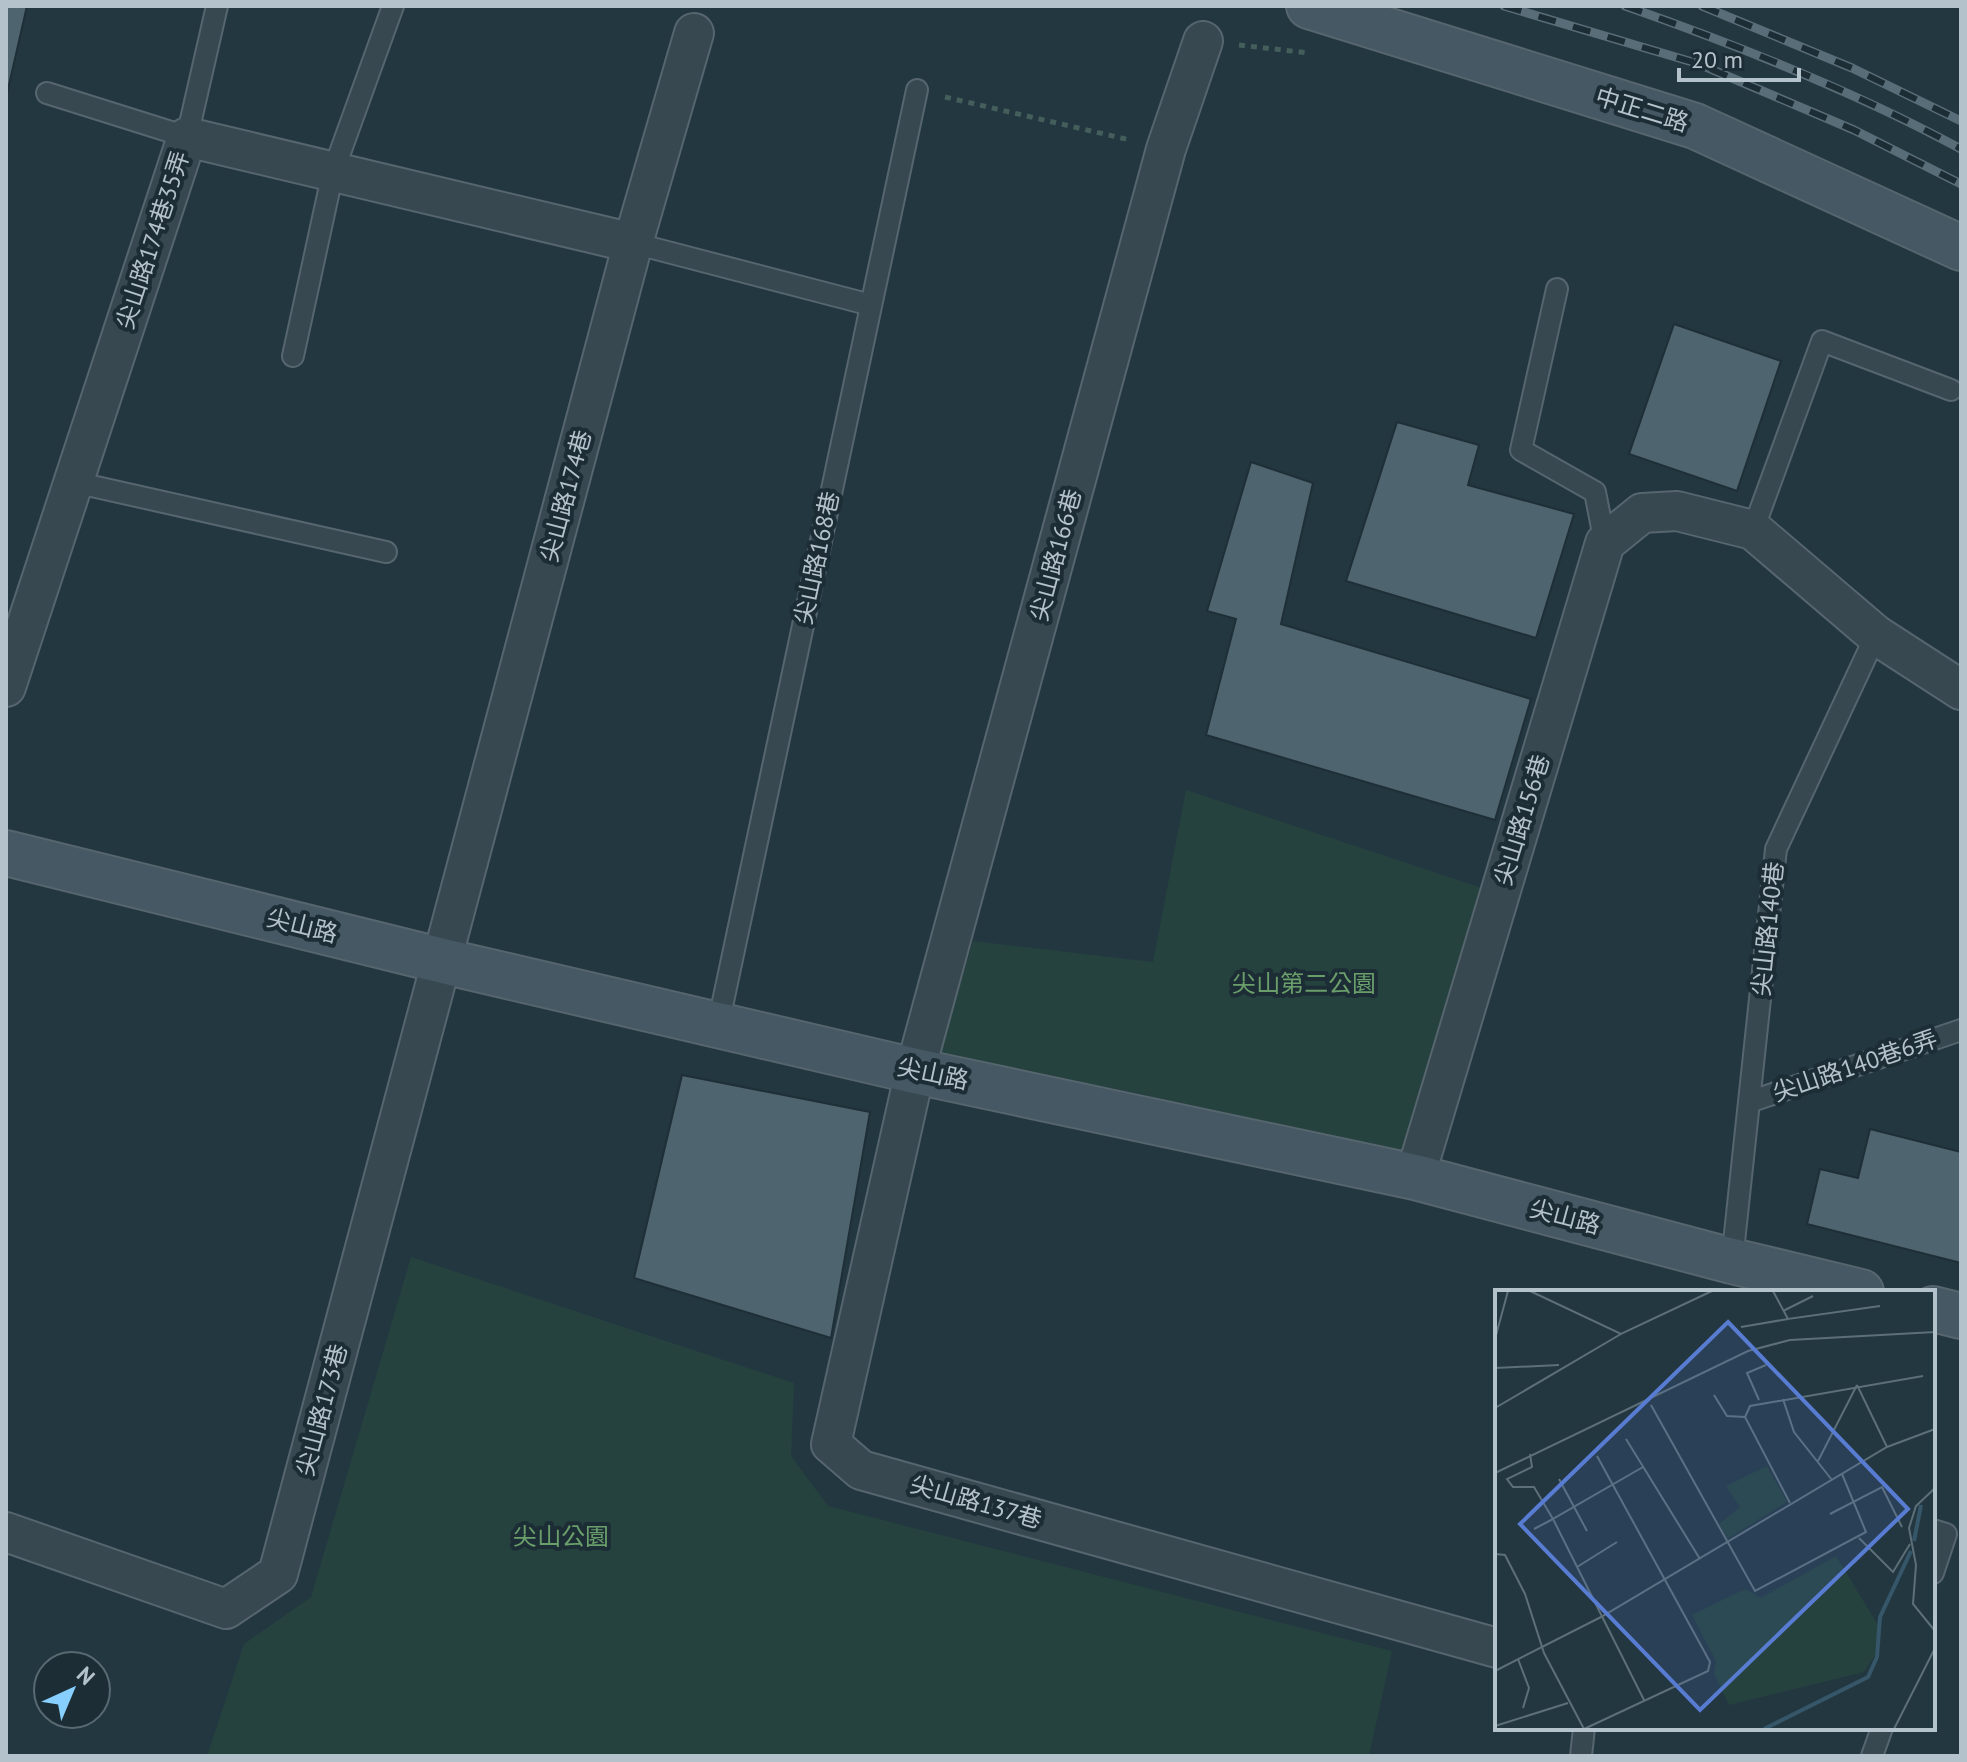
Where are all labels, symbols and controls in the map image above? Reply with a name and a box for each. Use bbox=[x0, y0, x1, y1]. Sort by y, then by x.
scale bar bbox=[1679, 32, 1799, 82]
text: 20 m bbox=[1691, 44, 1743, 75]
street label: 中正二路 bbox=[1592, 81, 1693, 138]
street label: 尖山路174巷35弄 bbox=[109, 147, 196, 333]
street label: 尖山路174巷 bbox=[533, 427, 598, 565]
street label: 尖山路166巷 bbox=[1023, 486, 1088, 624]
street label: 尖山路168巷 bbox=[787, 489, 846, 627]
street label: 尖山路156巷 bbox=[1487, 751, 1556, 889]
street label: 尖山路140巷 bbox=[1745, 860, 1790, 998]
street label: 尖山路 bbox=[263, 902, 341, 949]
park label: 尖山第二公園 bbox=[1232, 968, 1376, 999]
street label: 尖山路140巷6弄 bbox=[1768, 1023, 1941, 1108]
street label: 尖山路 bbox=[895, 1051, 972, 1096]
street label: 尖山路 bbox=[1526, 1192, 1604, 1241]
inset map bbox=[1495, 1290, 1935, 1730]
street label: 尖山路173巷 bbox=[289, 1341, 354, 1479]
street label: 尖山路137巷 bbox=[907, 1468, 1045, 1535]
park label: 尖山公園 bbox=[513, 1521, 609, 1552]
north arrow bbox=[32, 1650, 112, 1730]
text: N bbox=[71, 1661, 101, 1691]

